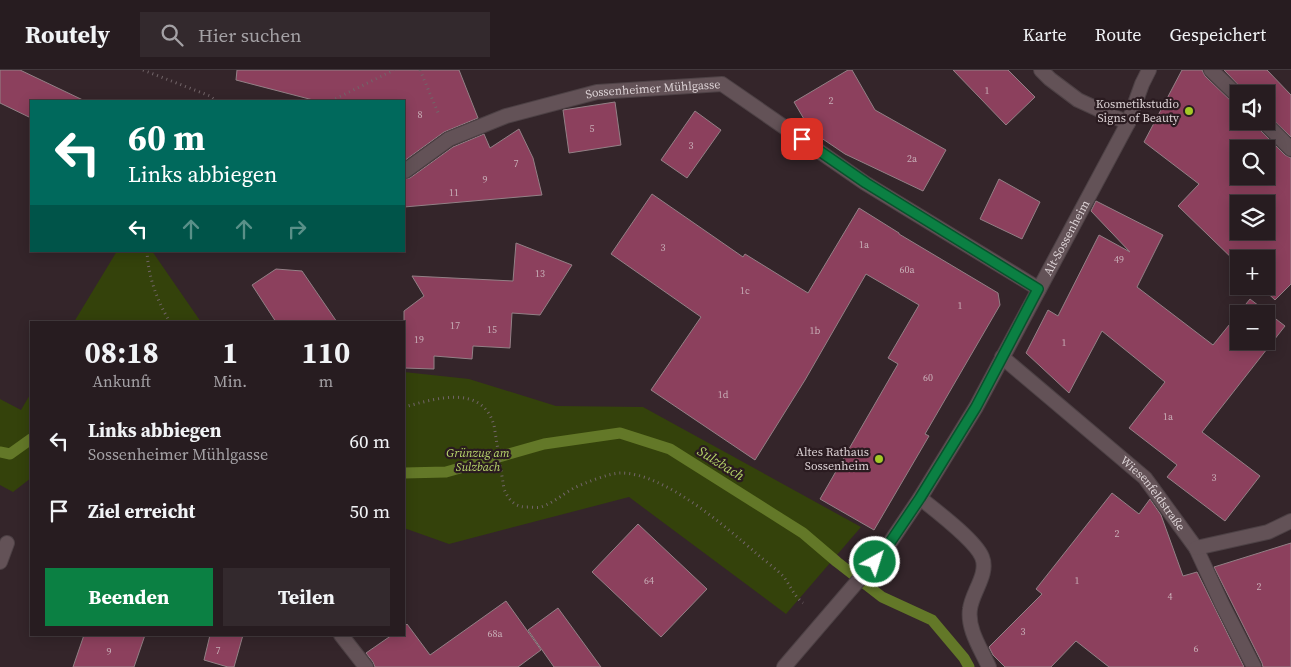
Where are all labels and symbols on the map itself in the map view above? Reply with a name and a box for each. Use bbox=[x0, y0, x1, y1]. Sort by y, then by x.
street label: Sossenheimer Mühlgasse bbox=[584, 76, 721, 103]
house number: 1 bbox=[985, 84, 990, 97]
house number: 2 bbox=[829, 94, 834, 107]
place label: Kosmetikstudio Signs of Beauty bbox=[1096, 96, 1180, 126]
marker: Kosmetikstudio Signs of Beauty bbox=[1183, 105, 1195, 117]
house number: 8 bbox=[418, 108, 423, 121]
pin bbox=[781, 118, 823, 160]
house number: 5 bbox=[590, 122, 595, 135]
house number: 3 bbox=[689, 139, 694, 152]
house number: 2a bbox=[907, 152, 918, 165]
house number: 7 bbox=[514, 157, 519, 170]
house number: 9 bbox=[483, 173, 488, 186]
house number: 11 bbox=[449, 186, 459, 199]
street label: Alt-Sossenheim bbox=[1040, 197, 1093, 278]
house number: 1a bbox=[859, 238, 870, 251]
house number: 3 bbox=[661, 241, 666, 254]
house number: 49 bbox=[1114, 253, 1124, 266]
house number: 60a bbox=[899, 263, 915, 276]
house number: 13 bbox=[535, 267, 545, 280]
house number: 1c bbox=[740, 284, 750, 297]
house number: 1 bbox=[958, 299, 963, 312]
house number: 17 bbox=[450, 319, 460, 332]
house number: 15 bbox=[487, 323, 497, 336]
house number: 1b bbox=[810, 324, 821, 337]
house number: 19 bbox=[414, 333, 424, 346]
house number: 1 bbox=[1062, 336, 1067, 349]
house number: 60 bbox=[923, 371, 933, 384]
house number: 1d bbox=[718, 388, 729, 401]
house number: 1a bbox=[1163, 410, 1174, 423]
water label: Sulzbach bbox=[694, 441, 749, 485]
place label: Altes Rathaus Sossenheim bbox=[796, 444, 869, 474]
park label: Grünzug am Sulzbach bbox=[446, 445, 510, 475]
street label: Wiesenfeldstraße bbox=[1117, 452, 1189, 534]
marker: Altes Rathaus Sossenheim bbox=[873, 453, 885, 465]
house number: 3 bbox=[1212, 471, 1217, 484]
house number: 2 bbox=[1115, 527, 1120, 540]
position arrow bbox=[848, 535, 900, 587]
house number: 64 bbox=[644, 574, 654, 587]
house number: 1 bbox=[1075, 574, 1080, 587]
house number: 2 bbox=[1257, 580, 1262, 593]
house number: 4 bbox=[1168, 590, 1173, 603]
house number: 3 bbox=[1021, 625, 1026, 638]
house number: 68a bbox=[487, 627, 503, 640]
house number: 6 bbox=[1194, 642, 1199, 655]
house number: 7 bbox=[216, 644, 221, 657]
house number: 9 bbox=[107, 645, 112, 658]

